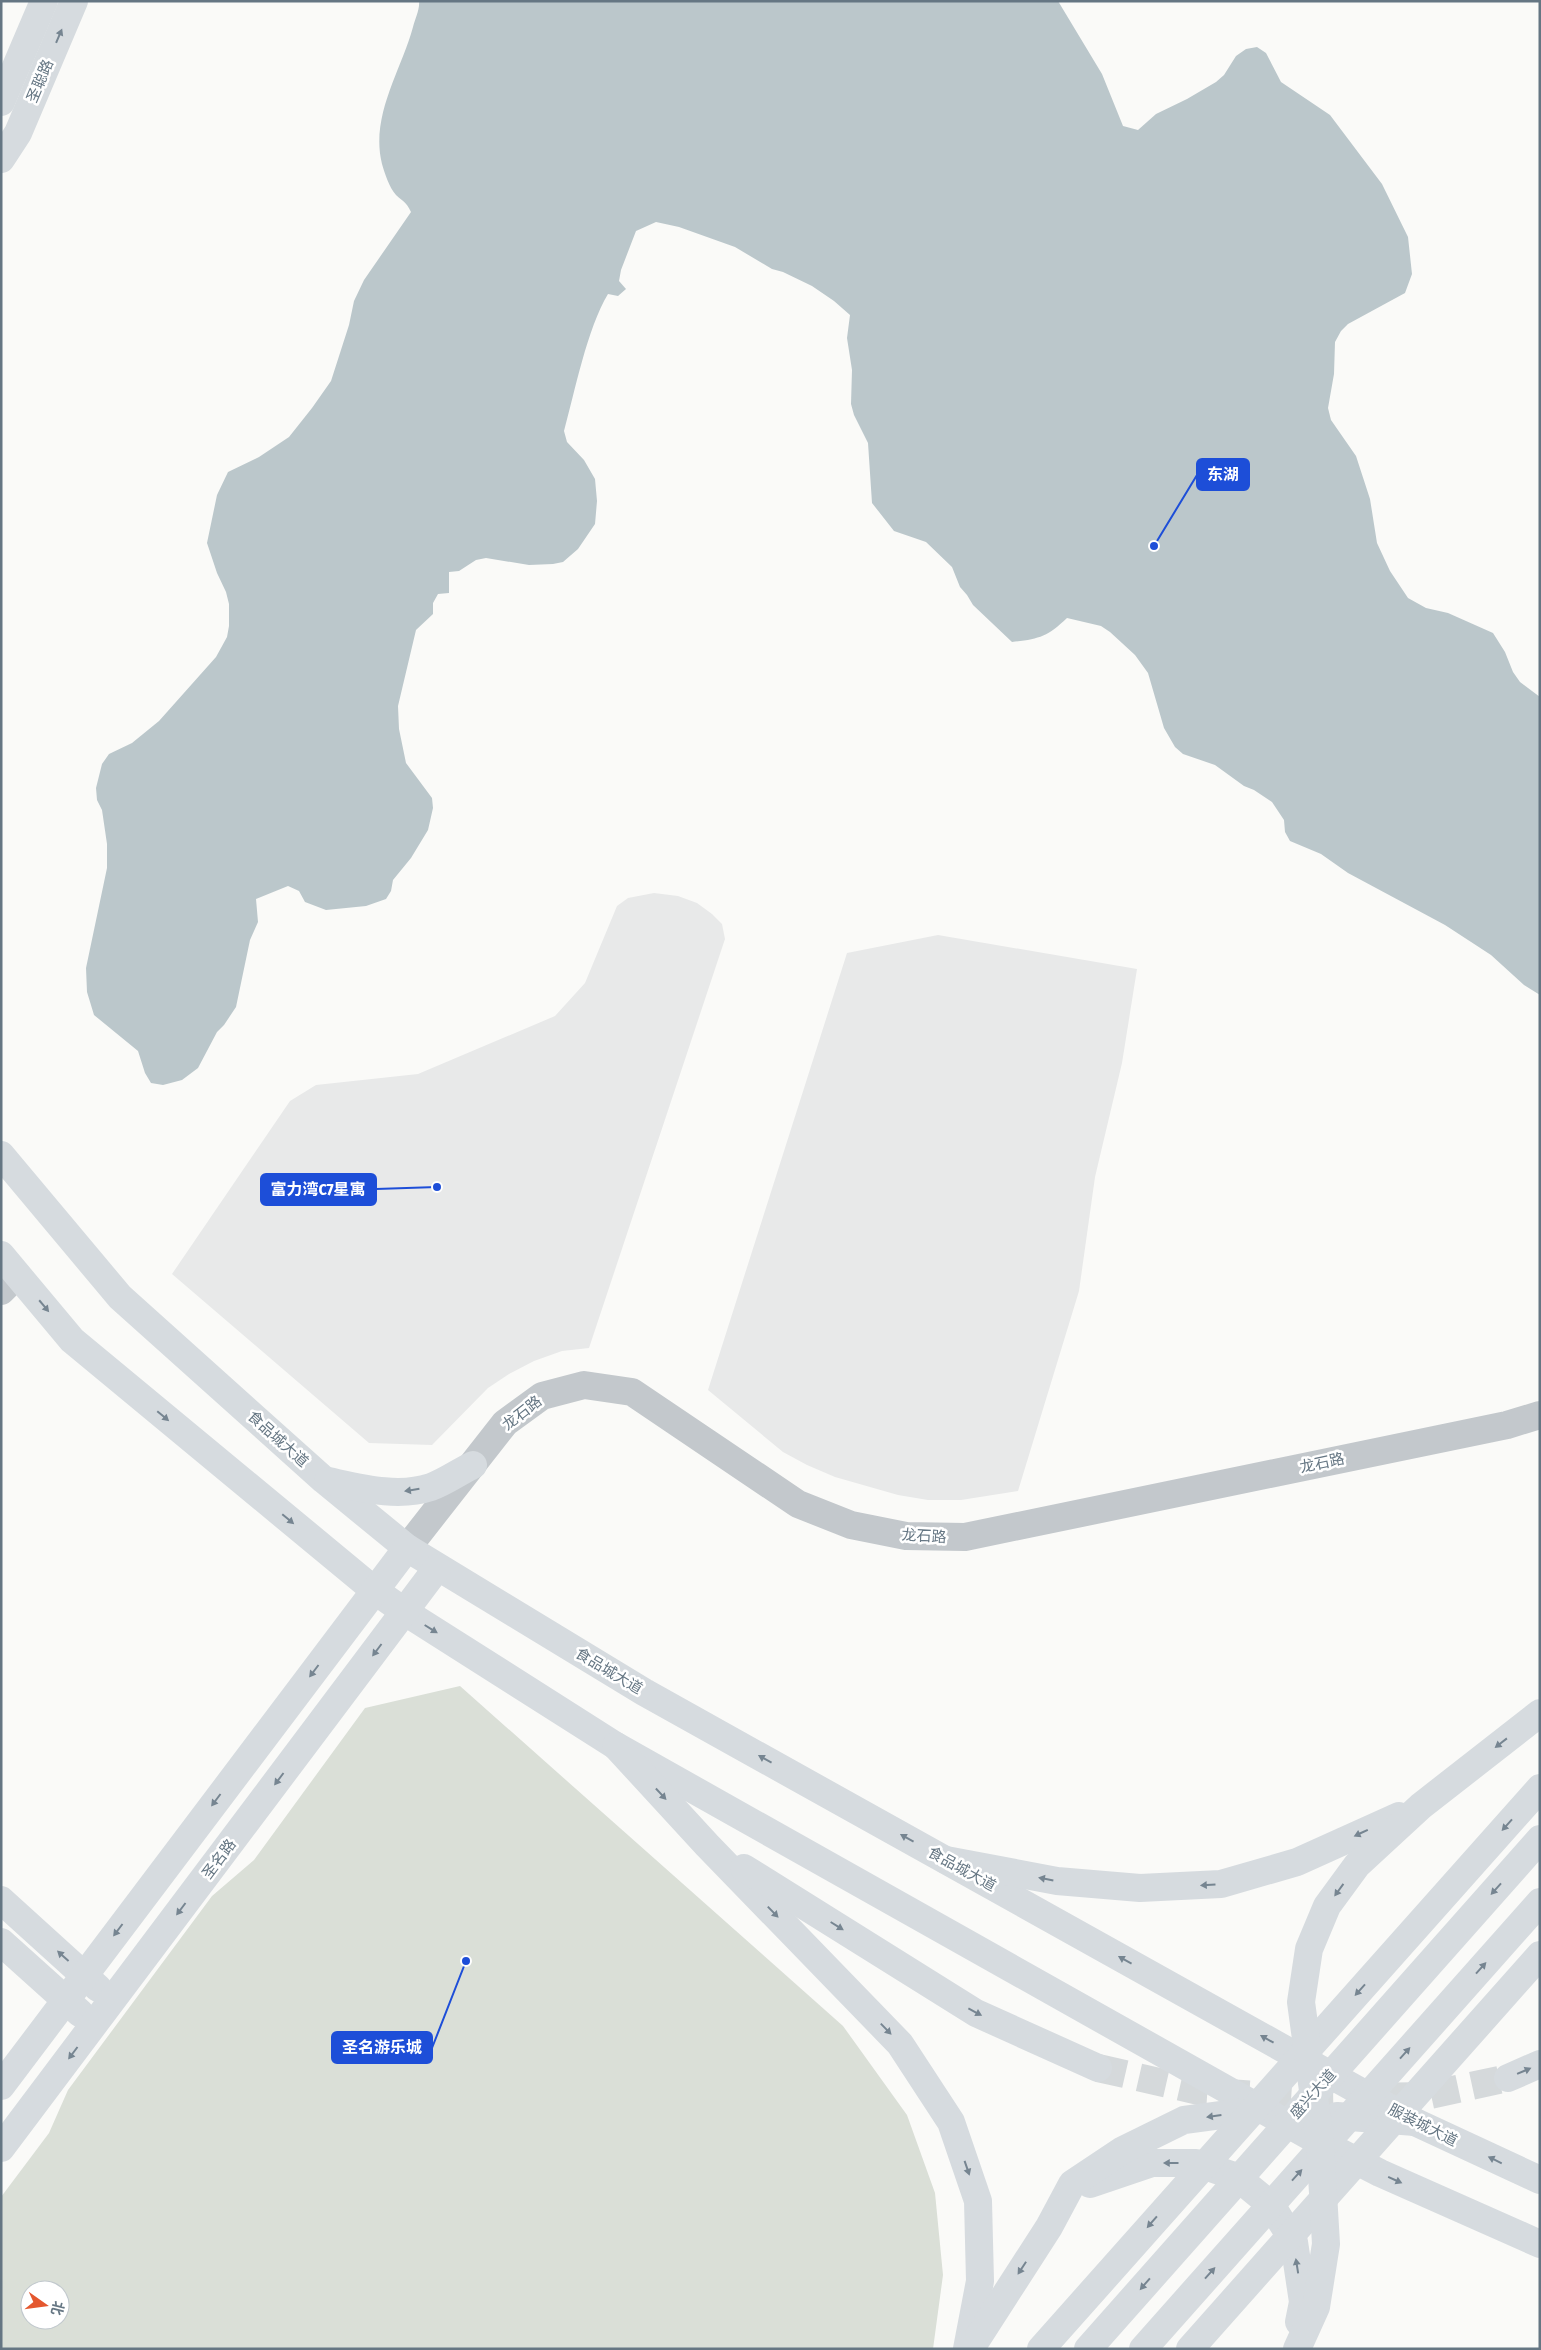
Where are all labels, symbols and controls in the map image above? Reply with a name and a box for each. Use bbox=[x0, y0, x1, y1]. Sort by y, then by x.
one-way arrow bbox=[56, 29, 64, 43]
street label: 圣聪路 bbox=[23, 57, 57, 105]
callout: 东湖 bbox=[1197, 459, 1249, 490]
text: 东湖 bbox=[1207, 465, 1239, 484]
callout: 富力湾C7星寓 bbox=[261, 1174, 376, 1205]
text: 富力湾C7星寓 bbox=[270, 1180, 366, 1199]
one-way arrow bbox=[38, 1300, 49, 1313]
street label: 龙石路 bbox=[499, 1392, 545, 1434]
street label: 食品城大道 bbox=[244, 1407, 312, 1471]
one-way arrow bbox=[156, 1410, 169, 1421]
street label: 龙石路 bbox=[1298, 1450, 1346, 1476]
one-way arrow bbox=[403, 1486, 419, 1494]
one-way arrow bbox=[281, 1514, 294, 1525]
street label: 龙石路 bbox=[901, 1526, 947, 1546]
one-way arrow bbox=[424, 1624, 437, 1633]
one-way arrow bbox=[372, 1643, 382, 1656]
street label: 食品城大道 bbox=[572, 1644, 646, 1698]
one-way arrow bbox=[309, 1664, 319, 1678]
one-way arrow bbox=[1495, 1737, 1508, 1748]
one-way arrow bbox=[757, 1755, 772, 1763]
one-way arrow bbox=[274, 1772, 284, 1786]
one-way arrow bbox=[655, 1788, 667, 1800]
one-way arrow bbox=[211, 1793, 221, 1807]
one-way arrow bbox=[1502, 1818, 1513, 1831]
one-way arrow bbox=[1354, 1830, 1368, 1838]
one-way arrow bbox=[899, 1834, 914, 1842]
street label: 圣名路 bbox=[198, 1836, 240, 1882]
street label: 食品城大道 bbox=[925, 1843, 999, 1895]
one-way arrow bbox=[1037, 1875, 1053, 1883]
one-way arrow bbox=[1200, 1881, 1216, 1889]
one-way arrow bbox=[1490, 1882, 1502, 1894]
one-way arrow bbox=[1333, 1883, 1344, 1896]
one-way arrow bbox=[176, 1902, 187, 1915]
one-way arrow bbox=[767, 1906, 779, 1918]
one-way arrow bbox=[831, 1922, 844, 1931]
one-way arrow bbox=[113, 1923, 124, 1936]
one-way arrow bbox=[58, 1950, 70, 1962]
one-way arrow bbox=[1118, 1956, 1132, 1964]
one-way arrow bbox=[1475, 1962, 1487, 1974]
one-way arrow bbox=[1354, 1984, 1366, 1996]
one-way arrow bbox=[968, 2008, 983, 2016]
one-way arrow bbox=[880, 2023, 892, 2035]
callout: 圣名游乐城 bbox=[332, 2032, 432, 2063]
one-way arrow bbox=[1260, 2035, 1273, 2044]
text: 圣名游乐城 bbox=[342, 2038, 422, 2057]
one-way arrow bbox=[68, 2046, 78, 2060]
one-way arrow bbox=[1399, 2048, 1411, 2060]
street label: 盛兴大道 bbox=[1286, 2066, 1340, 2122]
one-way arrow bbox=[1517, 2067, 1531, 2075]
street label: 服装城大道 bbox=[1385, 2100, 1461, 2150]
one-way arrow bbox=[1206, 2112, 1222, 2120]
one-way arrow bbox=[1488, 2156, 1502, 2164]
one-way arrow bbox=[1163, 2159, 1179, 2167]
one-way arrow bbox=[963, 2161, 971, 2176]
one-way arrow bbox=[1291, 2170, 1303, 2182]
one-way arrow bbox=[1388, 2176, 1402, 2184]
one-way arrow bbox=[1147, 2216, 1158, 2229]
one-way arrow bbox=[1293, 2258, 1301, 2274]
one-way arrow bbox=[1018, 2261, 1027, 2274]
one-way arrow bbox=[1204, 2268, 1216, 2280]
one-way arrow bbox=[1139, 2277, 1151, 2289]
north arrow bbox=[20, 2280, 70, 2330]
text: 北 bbox=[47, 2299, 67, 2317]

